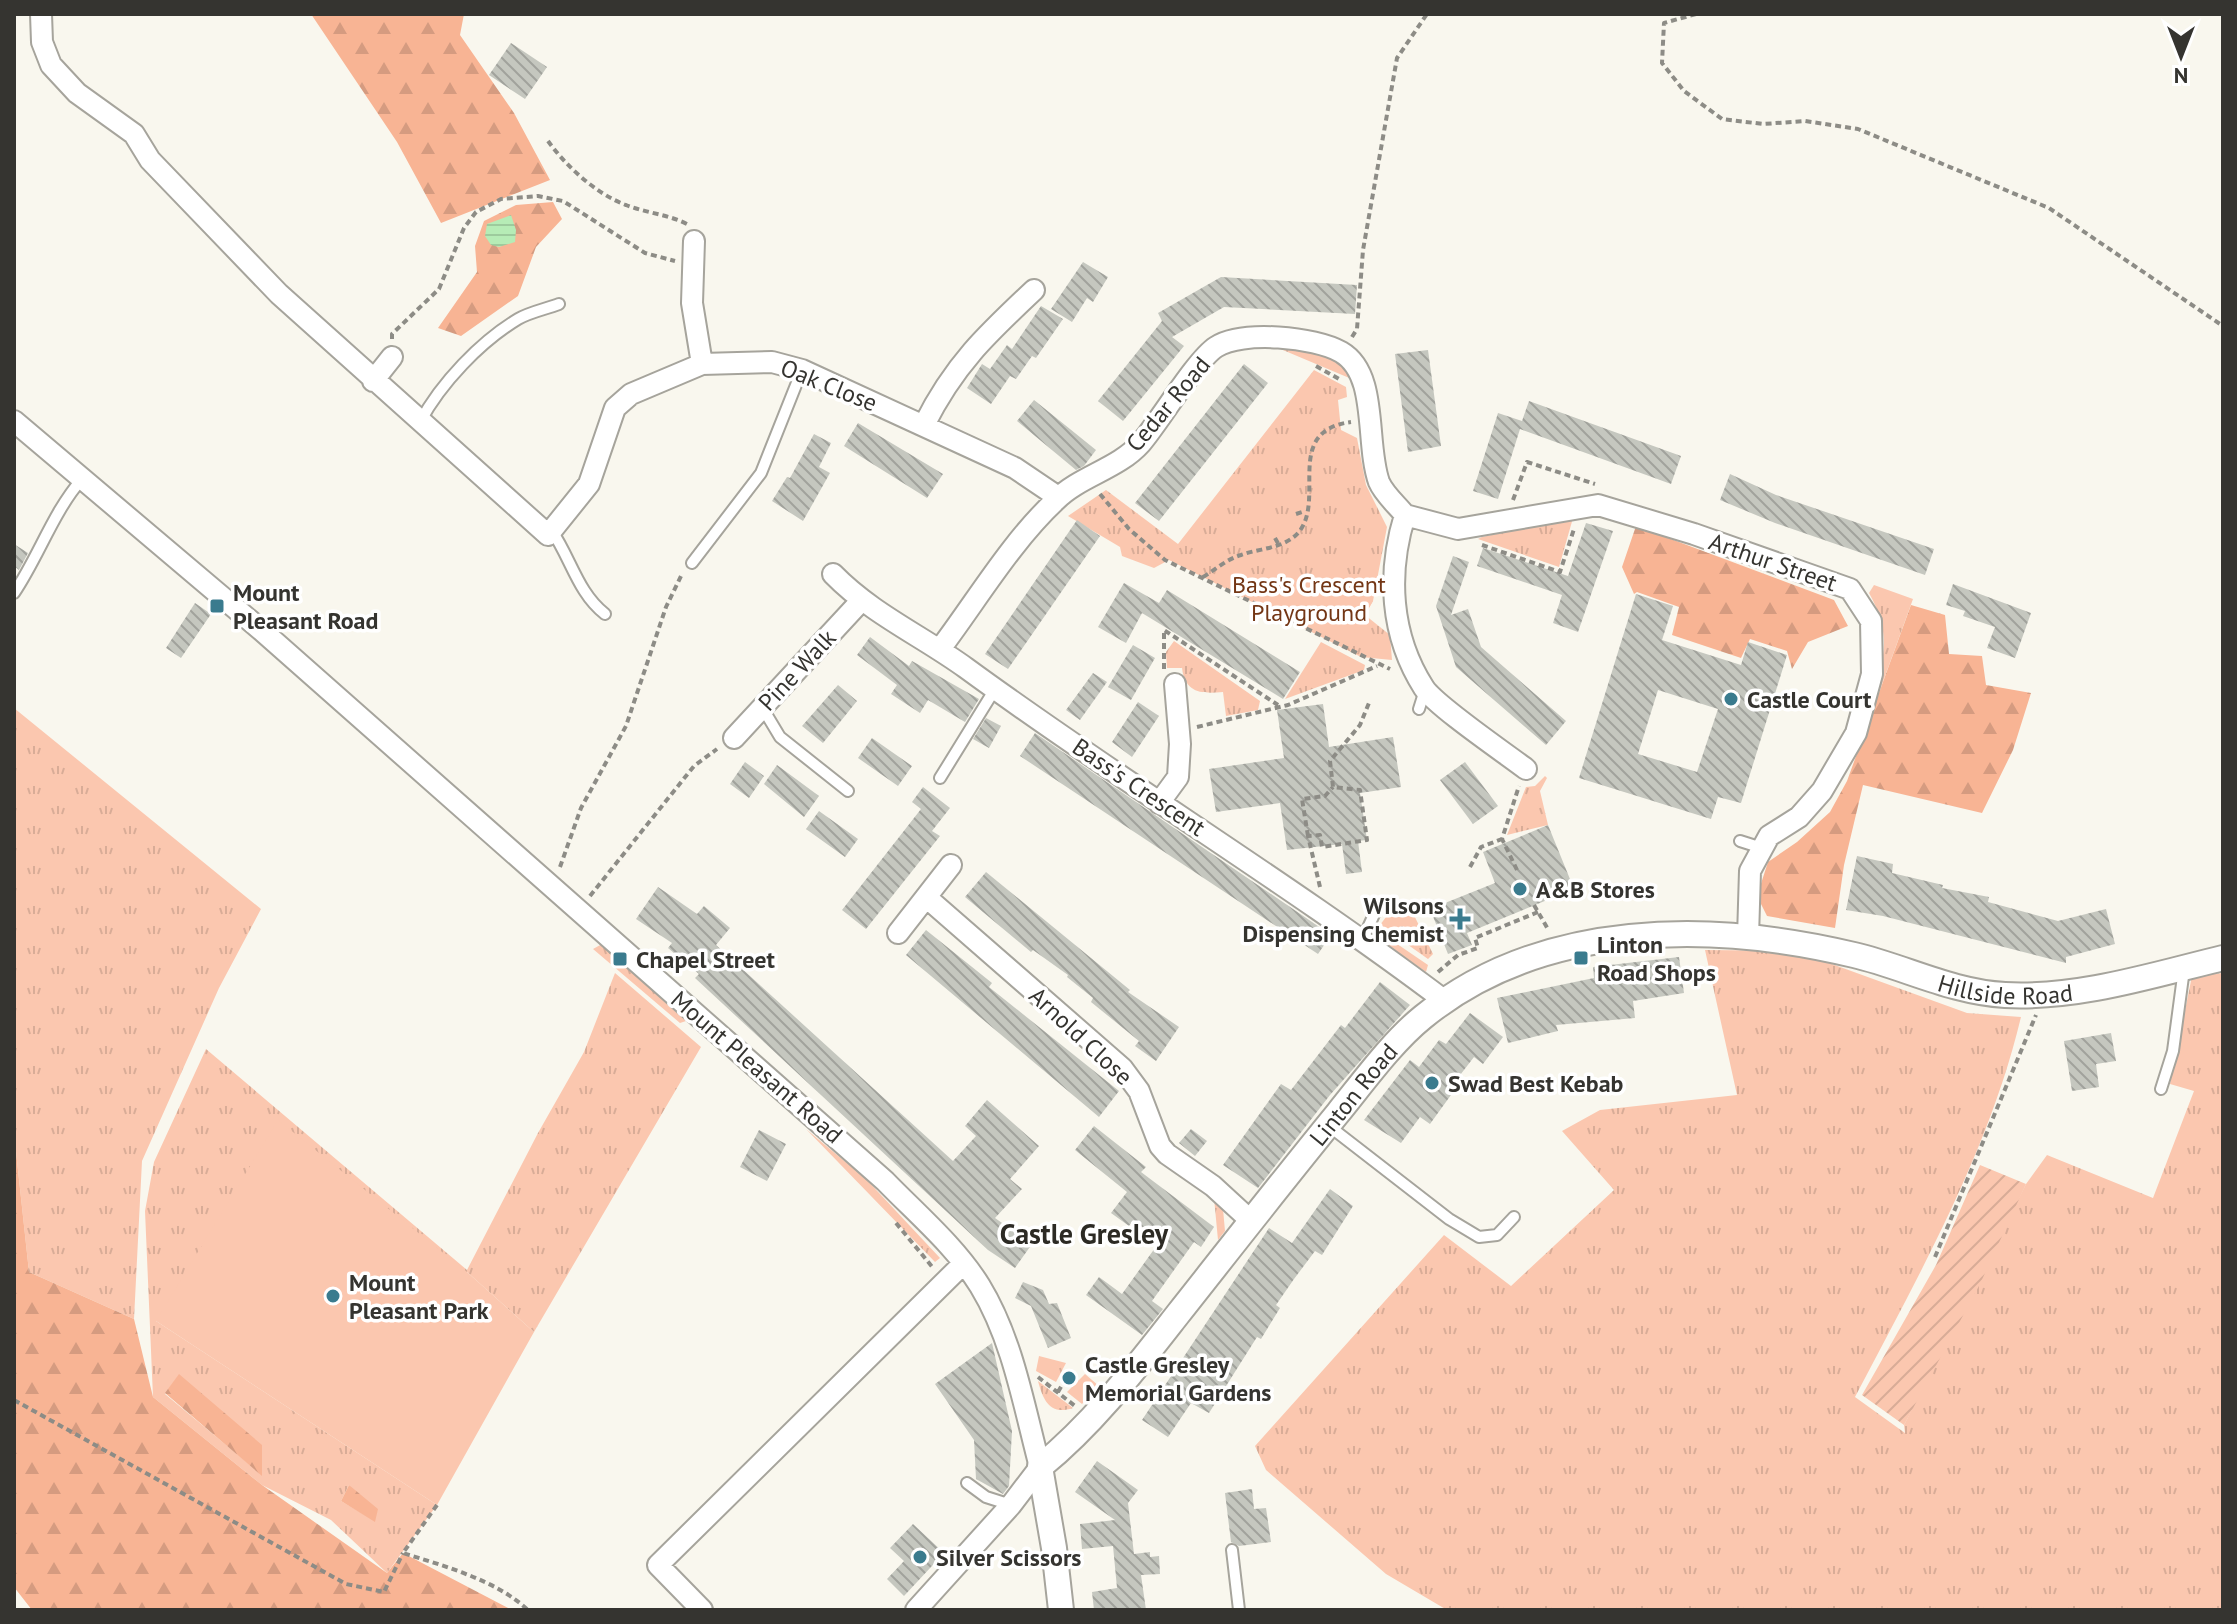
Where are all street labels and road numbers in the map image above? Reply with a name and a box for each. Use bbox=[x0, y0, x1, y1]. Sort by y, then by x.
street label: Cedar Road bbox=[1119, 350, 1217, 458]
street label: Oak Close bbox=[776, 352, 882, 418]
street label: Arthur Street bbox=[1705, 526, 1841, 598]
street label: Pine Walk bbox=[751, 622, 843, 717]
street label: Bass's Crescent bbox=[1067, 731, 1211, 843]
street label: Hillside Road bbox=[1934, 967, 2074, 1011]
street label: Arnold Close bbox=[1023, 980, 1139, 1092]
street label: Mount Pleasant Road bbox=[665, 984, 849, 1150]
street label: Linton Road bbox=[1302, 1036, 1404, 1152]

